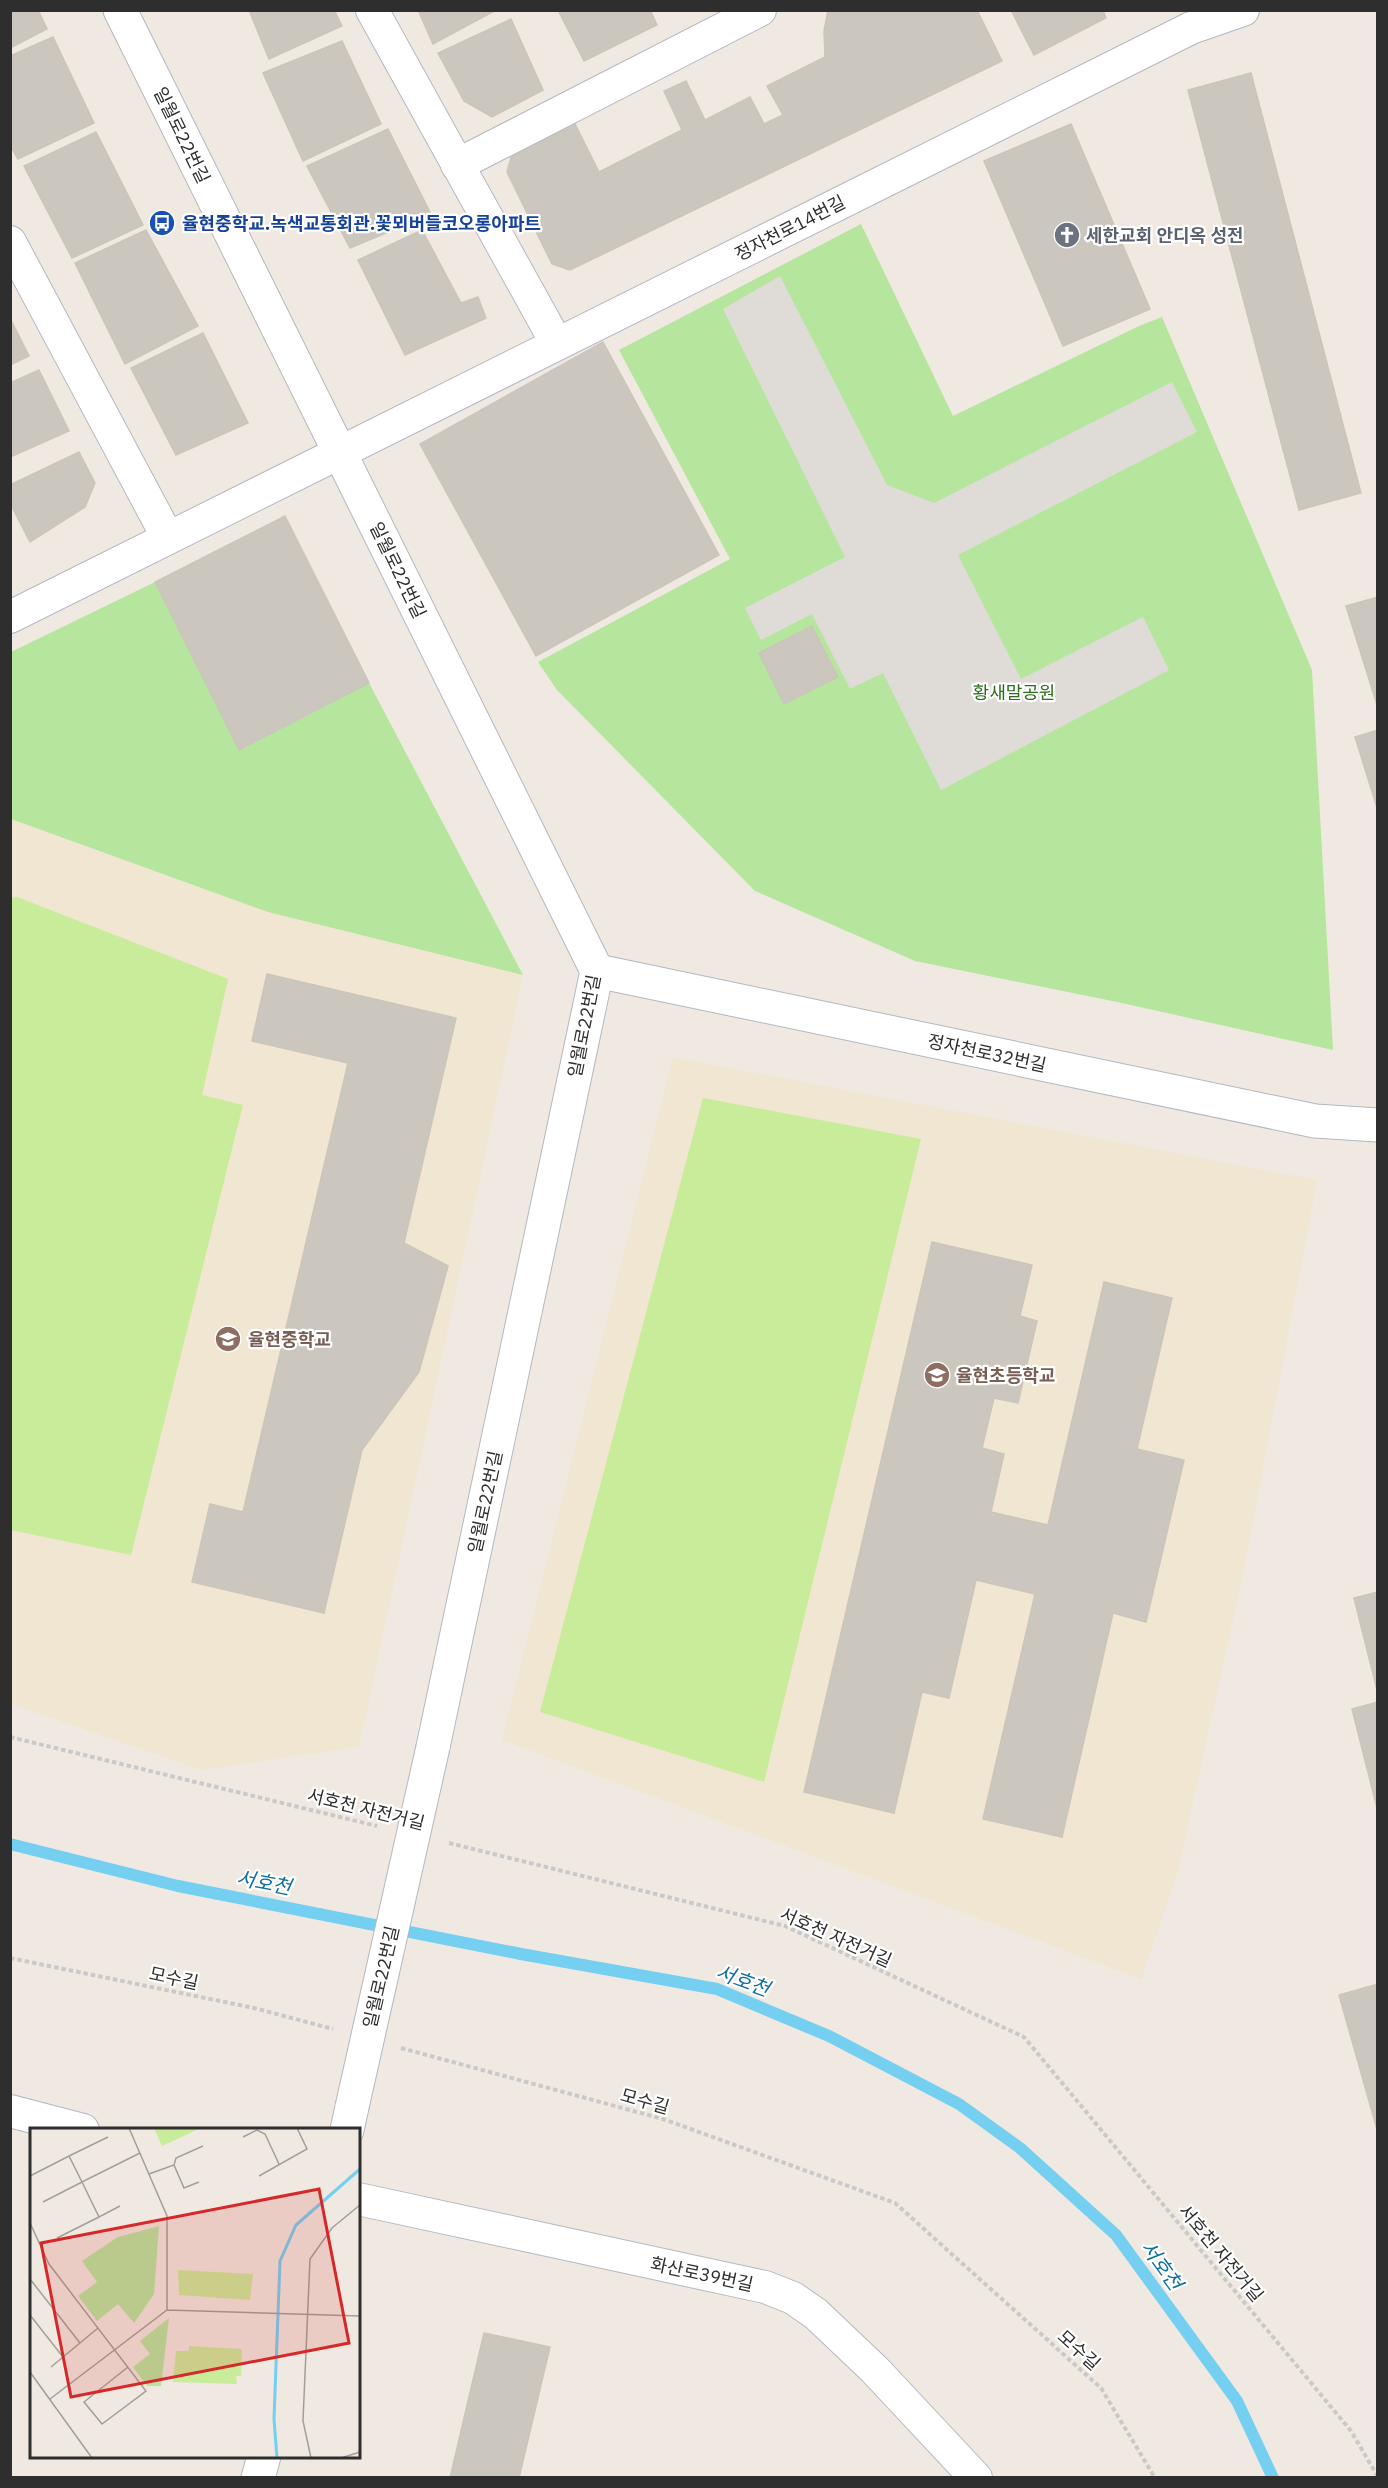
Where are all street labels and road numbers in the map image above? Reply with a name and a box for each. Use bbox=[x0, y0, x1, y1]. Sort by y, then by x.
street label: 일월로22번길 bbox=[149, 83, 215, 187]
street label: 정자천로14번길 bbox=[731, 190, 849, 266]
street label: 일월로22번길 bbox=[365, 518, 431, 622]
street label: 일월로22번길 bbox=[563, 973, 605, 1079]
street label: 정자천로32번길 bbox=[925, 1029, 1049, 1077]
street label: 일월로22번길 bbox=[463, 1449, 507, 1555]
street label: 서호천 자전거길 bbox=[305, 1783, 427, 1835]
street label: 서호천 자전거길 bbox=[776, 1902, 896, 1972]
street label: 일월로22번길 bbox=[358, 1924, 404, 2030]
street label: 모수길 bbox=[147, 1962, 201, 1994]
street label: 모수길 bbox=[618, 2083, 672, 2119]
street label: 서호천 자전거길 bbox=[1174, 2200, 1268, 2306]
street label: 화산로39번길 bbox=[649, 2252, 755, 2296]
street label: 모수길 bbox=[1053, 2325, 1105, 2375]

